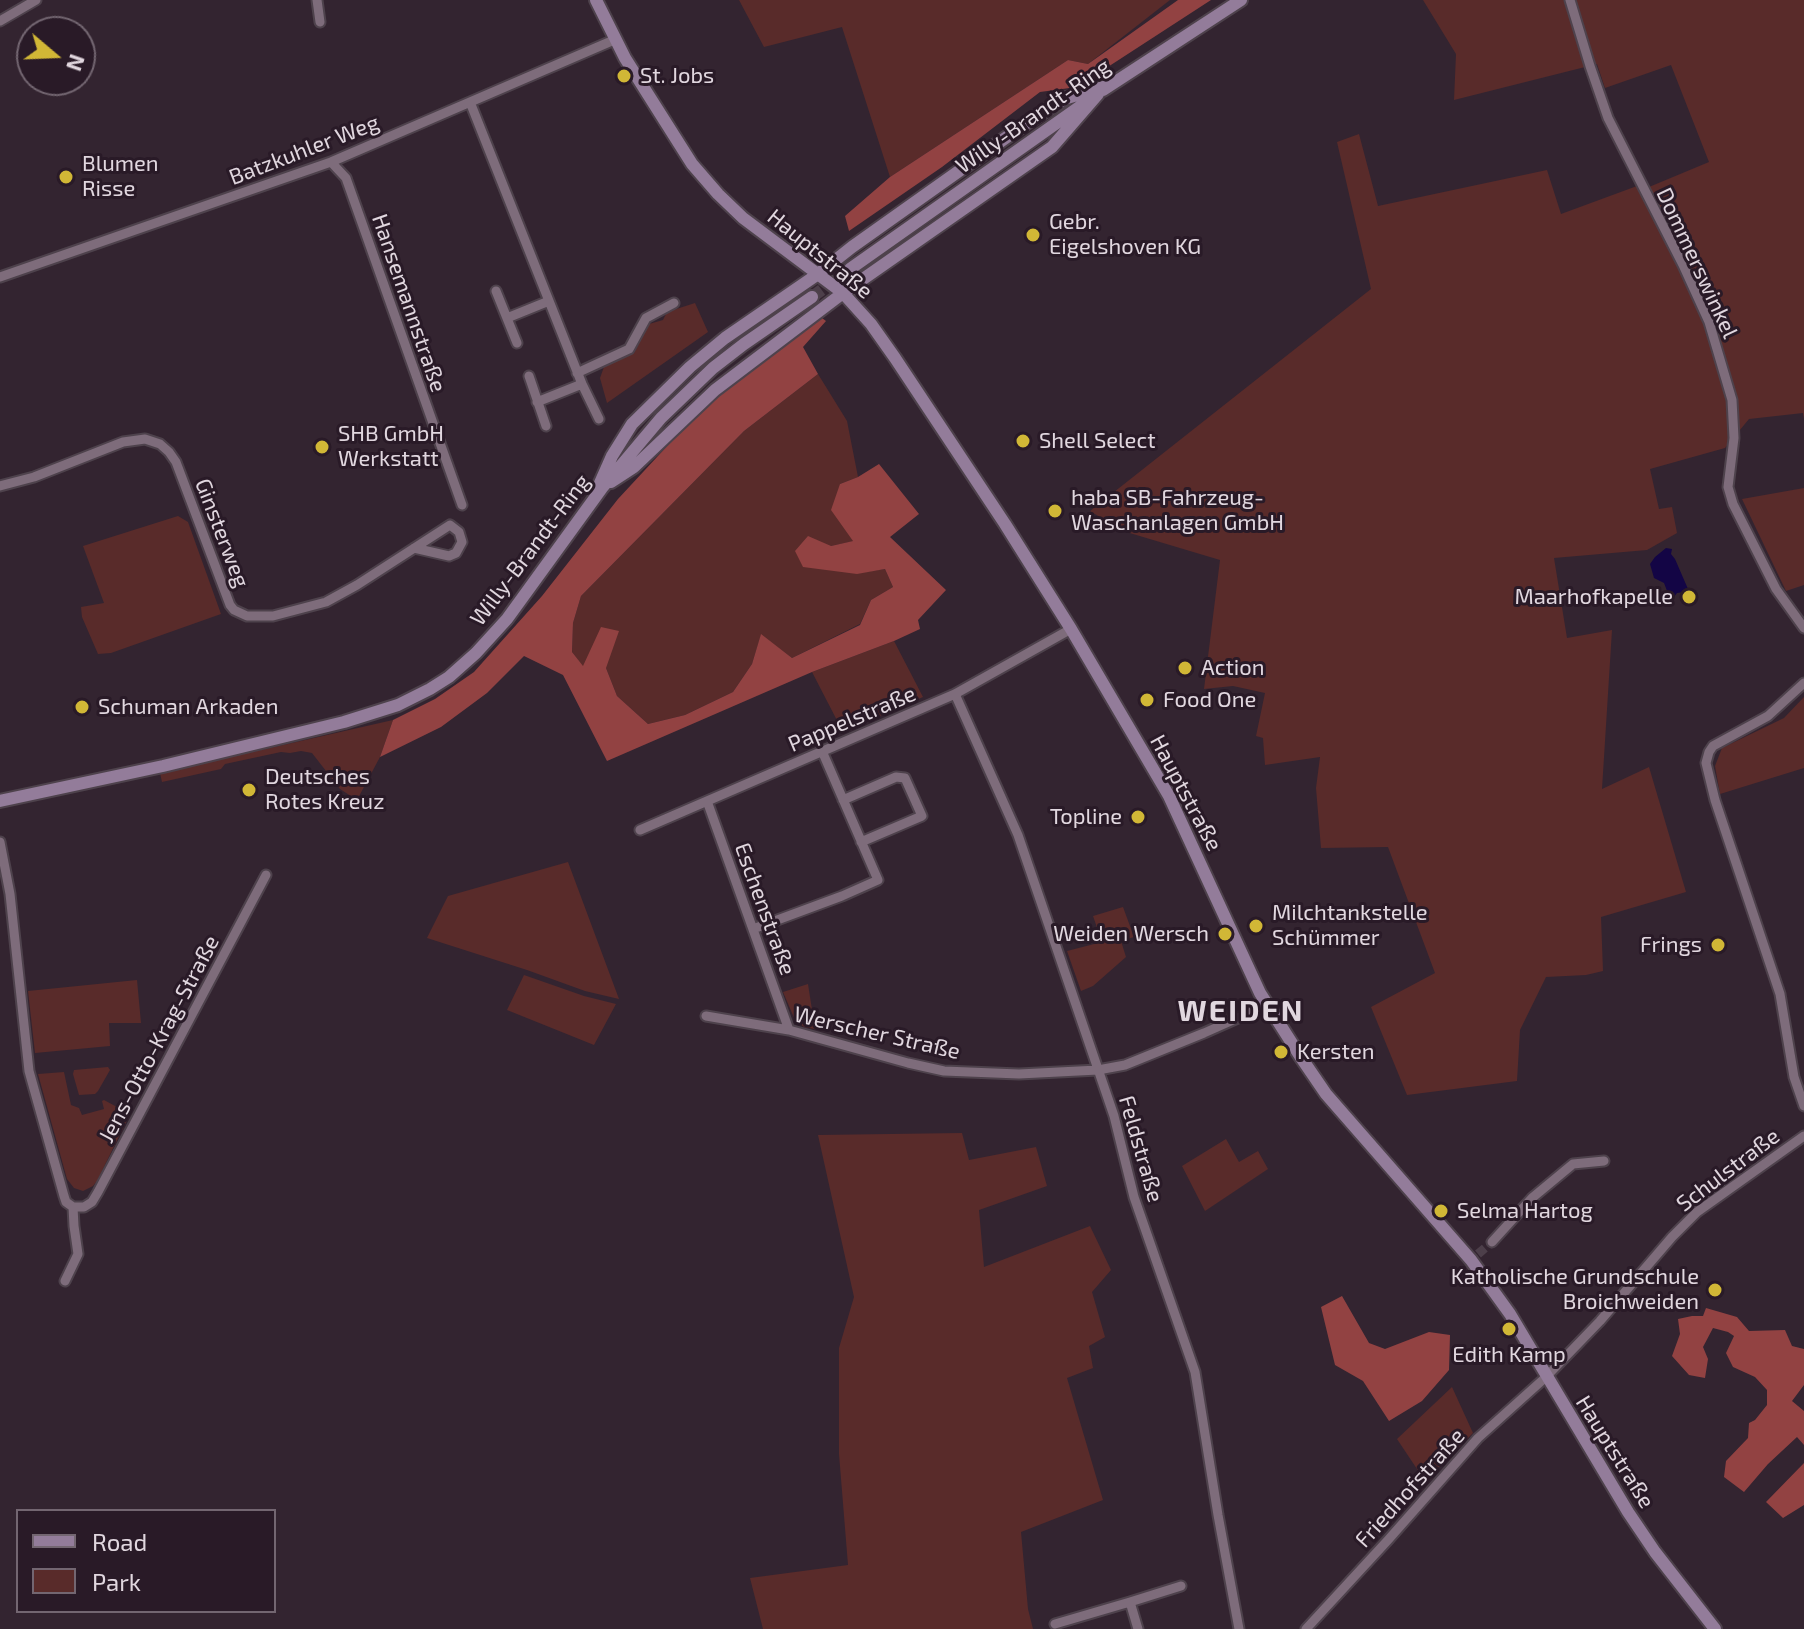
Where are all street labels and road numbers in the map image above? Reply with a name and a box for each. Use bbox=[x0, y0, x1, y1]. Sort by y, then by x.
street label: Willy-Brandt-Ring bbox=[951, 53, 1115, 179]
street label: Batzkuhler Weg bbox=[225, 109, 383, 191]
street label: Dommerswinkel bbox=[1651, 184, 1743, 342]
street label: Hauptstraße bbox=[762, 204, 878, 304]
street label: Hansemannstraße bbox=[366, 210, 452, 396]
street label: Willy-Brandt-Ring bbox=[464, 469, 596, 631]
street label: Ginsterweg bbox=[189, 475, 255, 591]
street label: Pappelstraße bbox=[784, 680, 920, 758]
street label: Hauptstraße bbox=[1144, 730, 1228, 856]
street label: Eschenstraße bbox=[729, 839, 801, 979]
street label: Jens-Otto-Krag-Straße bbox=[93, 931, 225, 1147]
street label: Werscher Straße bbox=[791, 1001, 963, 1065]
street label: Feldstraße bbox=[1113, 1093, 1169, 1205]
street label: Schulstraße bbox=[1671, 1123, 1785, 1217]
street label: Hauptstraße bbox=[1570, 1391, 1660, 1513]
street label: Friedhofstraße bbox=[1350, 1423, 1470, 1553]

